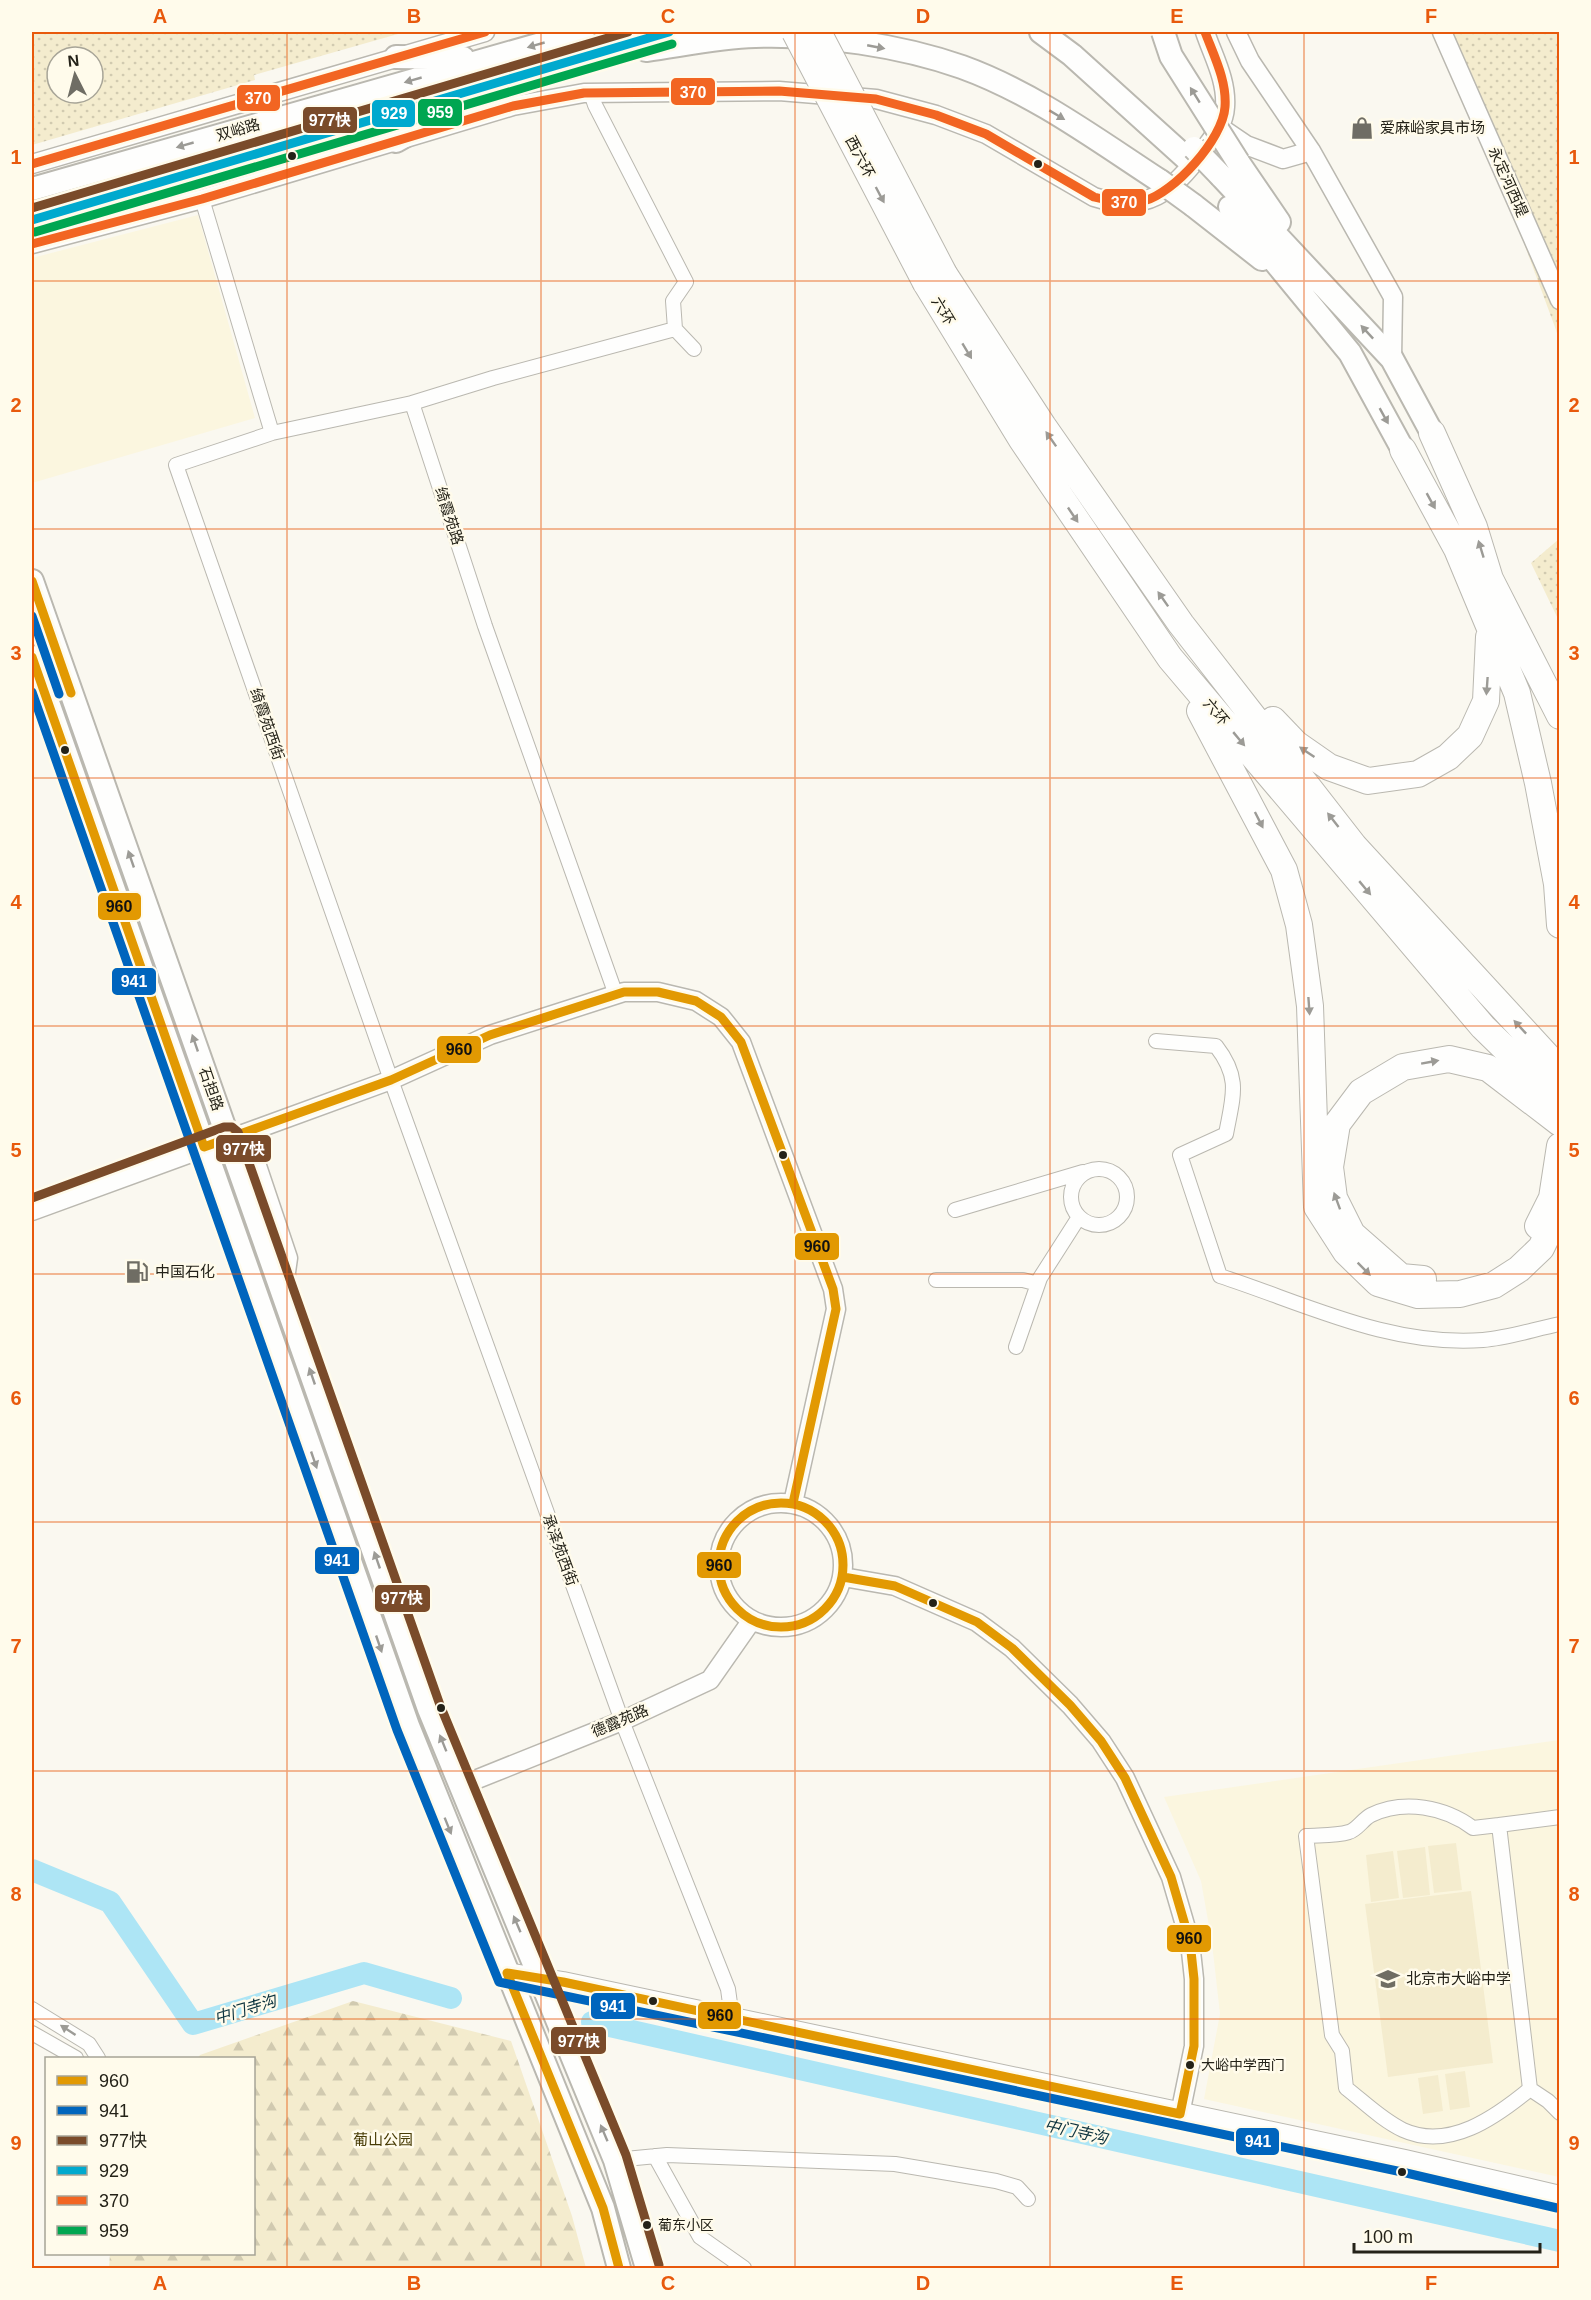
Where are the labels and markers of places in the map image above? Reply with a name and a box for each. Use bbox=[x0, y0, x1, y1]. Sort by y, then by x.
shop icon: 爱麻峪家具市场 bbox=[1349, 115, 1375, 141]
place label: 爱麻峪家具市场 bbox=[1380, 119, 1485, 136]
unlabelled marker bbox=[286, 150, 298, 162]
unlabelled marker bbox=[1032, 158, 1044, 170]
unlabelled marker bbox=[59, 744, 71, 756]
unlabelled marker bbox=[777, 1149, 789, 1161]
fuel station icon: 中国石化 bbox=[124, 1259, 150, 1285]
place label: 中国石化 bbox=[155, 1263, 215, 1280]
unlabelled marker bbox=[927, 1597, 939, 1609]
unlabelled marker bbox=[435, 1702, 447, 1714]
school or university icon: 北京市大峪中学 bbox=[1375, 1966, 1401, 1992]
place label: 北京市大峪中学 bbox=[1406, 1970, 1511, 1987]
unlabelled marker bbox=[647, 1995, 659, 2007]
place label: 大峪中学西门 bbox=[1201, 2057, 1285, 2073]
marker: 大峪中学西门 bbox=[1184, 2059, 1196, 2071]
unlabelled marker bbox=[1396, 2166, 1408, 2178]
place label: 葡东小区 bbox=[658, 2217, 714, 2233]
marker: 葡东小区 bbox=[641, 2219, 653, 2231]

